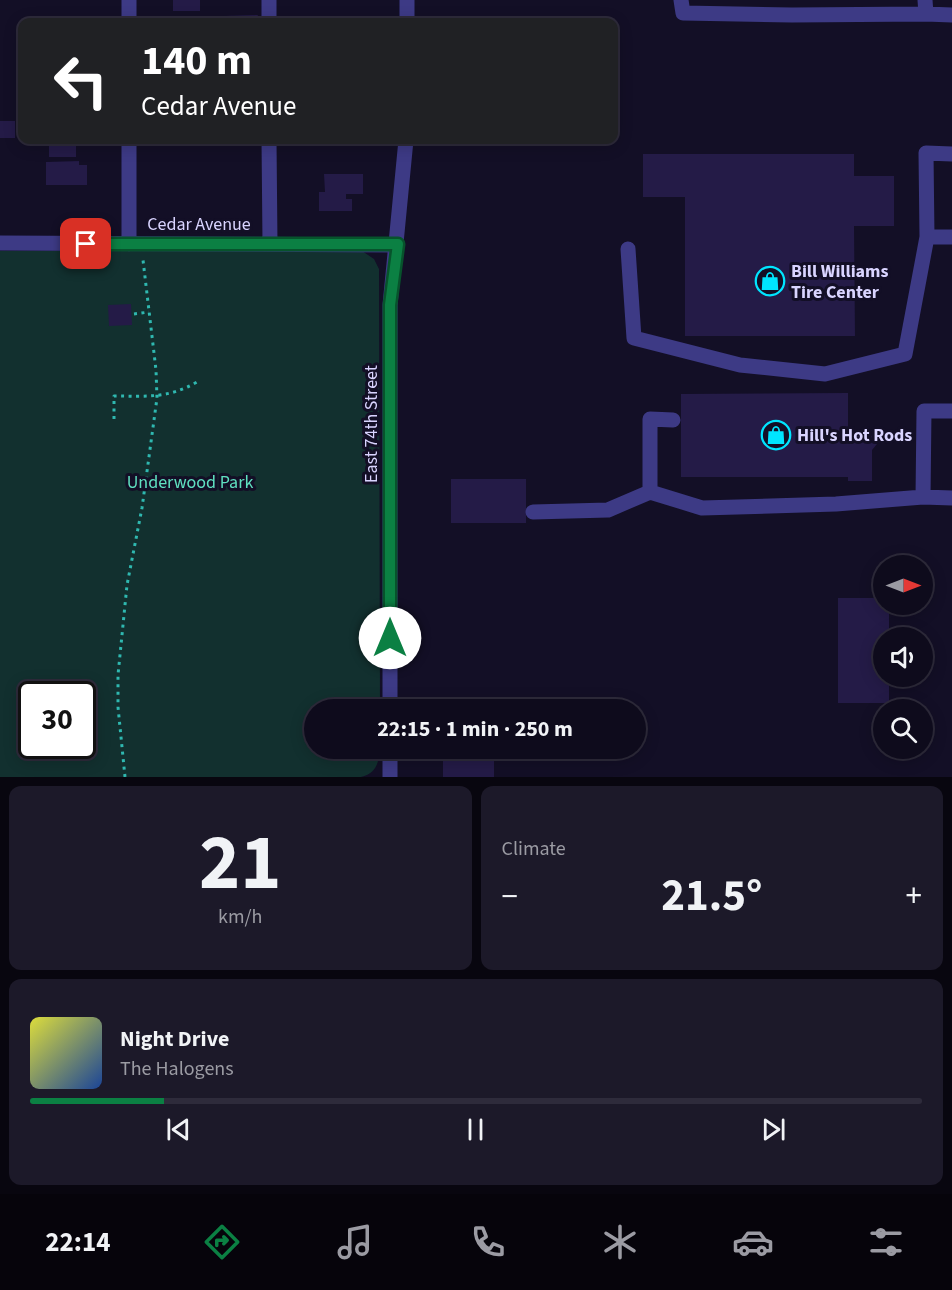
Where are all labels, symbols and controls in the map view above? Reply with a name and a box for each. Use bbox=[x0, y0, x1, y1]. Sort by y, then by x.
text: 140 m bbox=[141, 31, 252, 91]
icon: left bbox=[42, 42, 120, 120]
text: Cedar Avenue bbox=[141, 87, 296, 126]
street label: Cedar Avenue bbox=[147, 212, 251, 237]
pin bbox=[60, 218, 111, 269]
icon: arrive bbox=[69, 227, 102, 260]
place label: Bill Williams Tire Center bbox=[791, 259, 889, 305]
shop icon: Bill Williams Tire Center bbox=[754, 265, 786, 297]
street label: East 74th Street bbox=[359, 365, 384, 483]
shop icon: Hill's Hot Rods bbox=[760, 419, 792, 451]
place label: Hill's Hot Rods bbox=[797, 423, 912, 448]
park label: Underwood Park bbox=[127, 470, 253, 495]
north arrow bbox=[873, 555, 933, 615]
map controls bbox=[873, 555, 933, 759]
position arrow bbox=[358, 606, 422, 670]
button: sound bbox=[873, 627, 933, 687]
speed limit sign: 30 bbox=[18, 681, 96, 759]
button: search bbox=[873, 699, 933, 759]
text: 22:15 · 1 min · 250 m bbox=[377, 713, 573, 745]
text: 21 bbox=[199, 808, 281, 919]
text: Climate bbox=[502, 835, 566, 863]
text: 21.5° bbox=[661, 864, 762, 928]
text: − bbox=[502, 873, 518, 920]
text: + bbox=[906, 873, 922, 920]
text: km/h bbox=[218, 903, 262, 931]
text: Night Drive bbox=[120, 1023, 229, 1055]
text: The Halogens bbox=[120, 1055, 234, 1083]
icon: previous bbox=[162, 1113, 195, 1146]
icon: pause bbox=[459, 1113, 492, 1146]
icon: next bbox=[757, 1113, 790, 1146]
icon: directions bbox=[201, 1221, 243, 1263]
icon: music bbox=[334, 1221, 376, 1263]
icon: phone bbox=[467, 1221, 509, 1263]
icon: climate bbox=[599, 1221, 641, 1263]
icon: car bbox=[732, 1221, 774, 1263]
icon: filters bbox=[865, 1221, 907, 1263]
text: 22:14 bbox=[45, 1223, 110, 1262]

